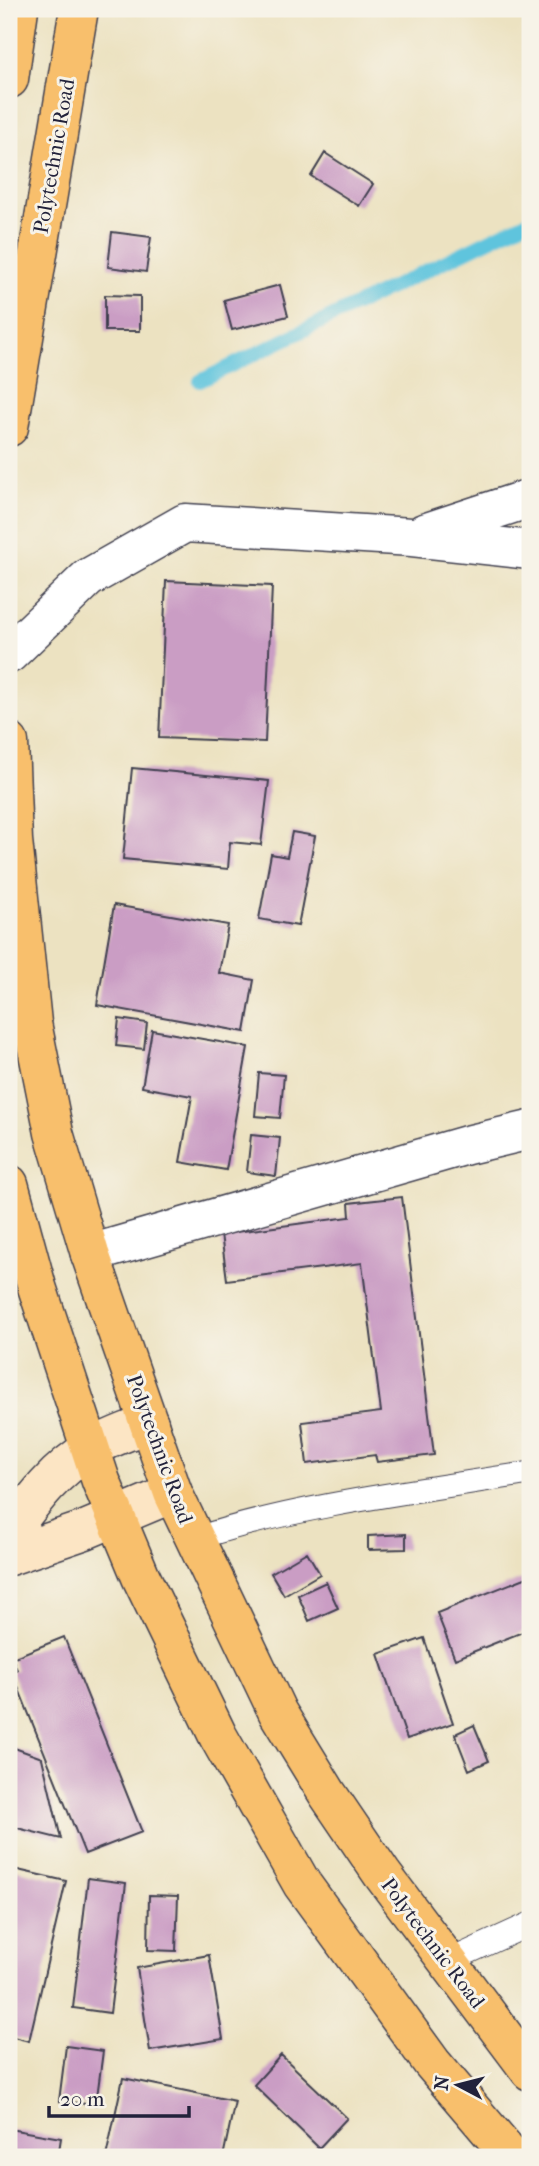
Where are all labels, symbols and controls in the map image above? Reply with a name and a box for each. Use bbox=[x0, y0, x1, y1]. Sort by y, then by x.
street label: Polytechnic Road bbox=[29, 76, 80, 235]
street label: Polytechnic Road bbox=[122, 1371, 198, 1527]
street label: Polytechnic Road bbox=[376, 1873, 490, 2013]
north arrow bbox=[424, 2050, 494, 2120]
text: N bbox=[430, 2074, 454, 2092]
scale bar bbox=[49, 2075, 189, 2119]
text: 20 m bbox=[60, 2087, 105, 2111]

